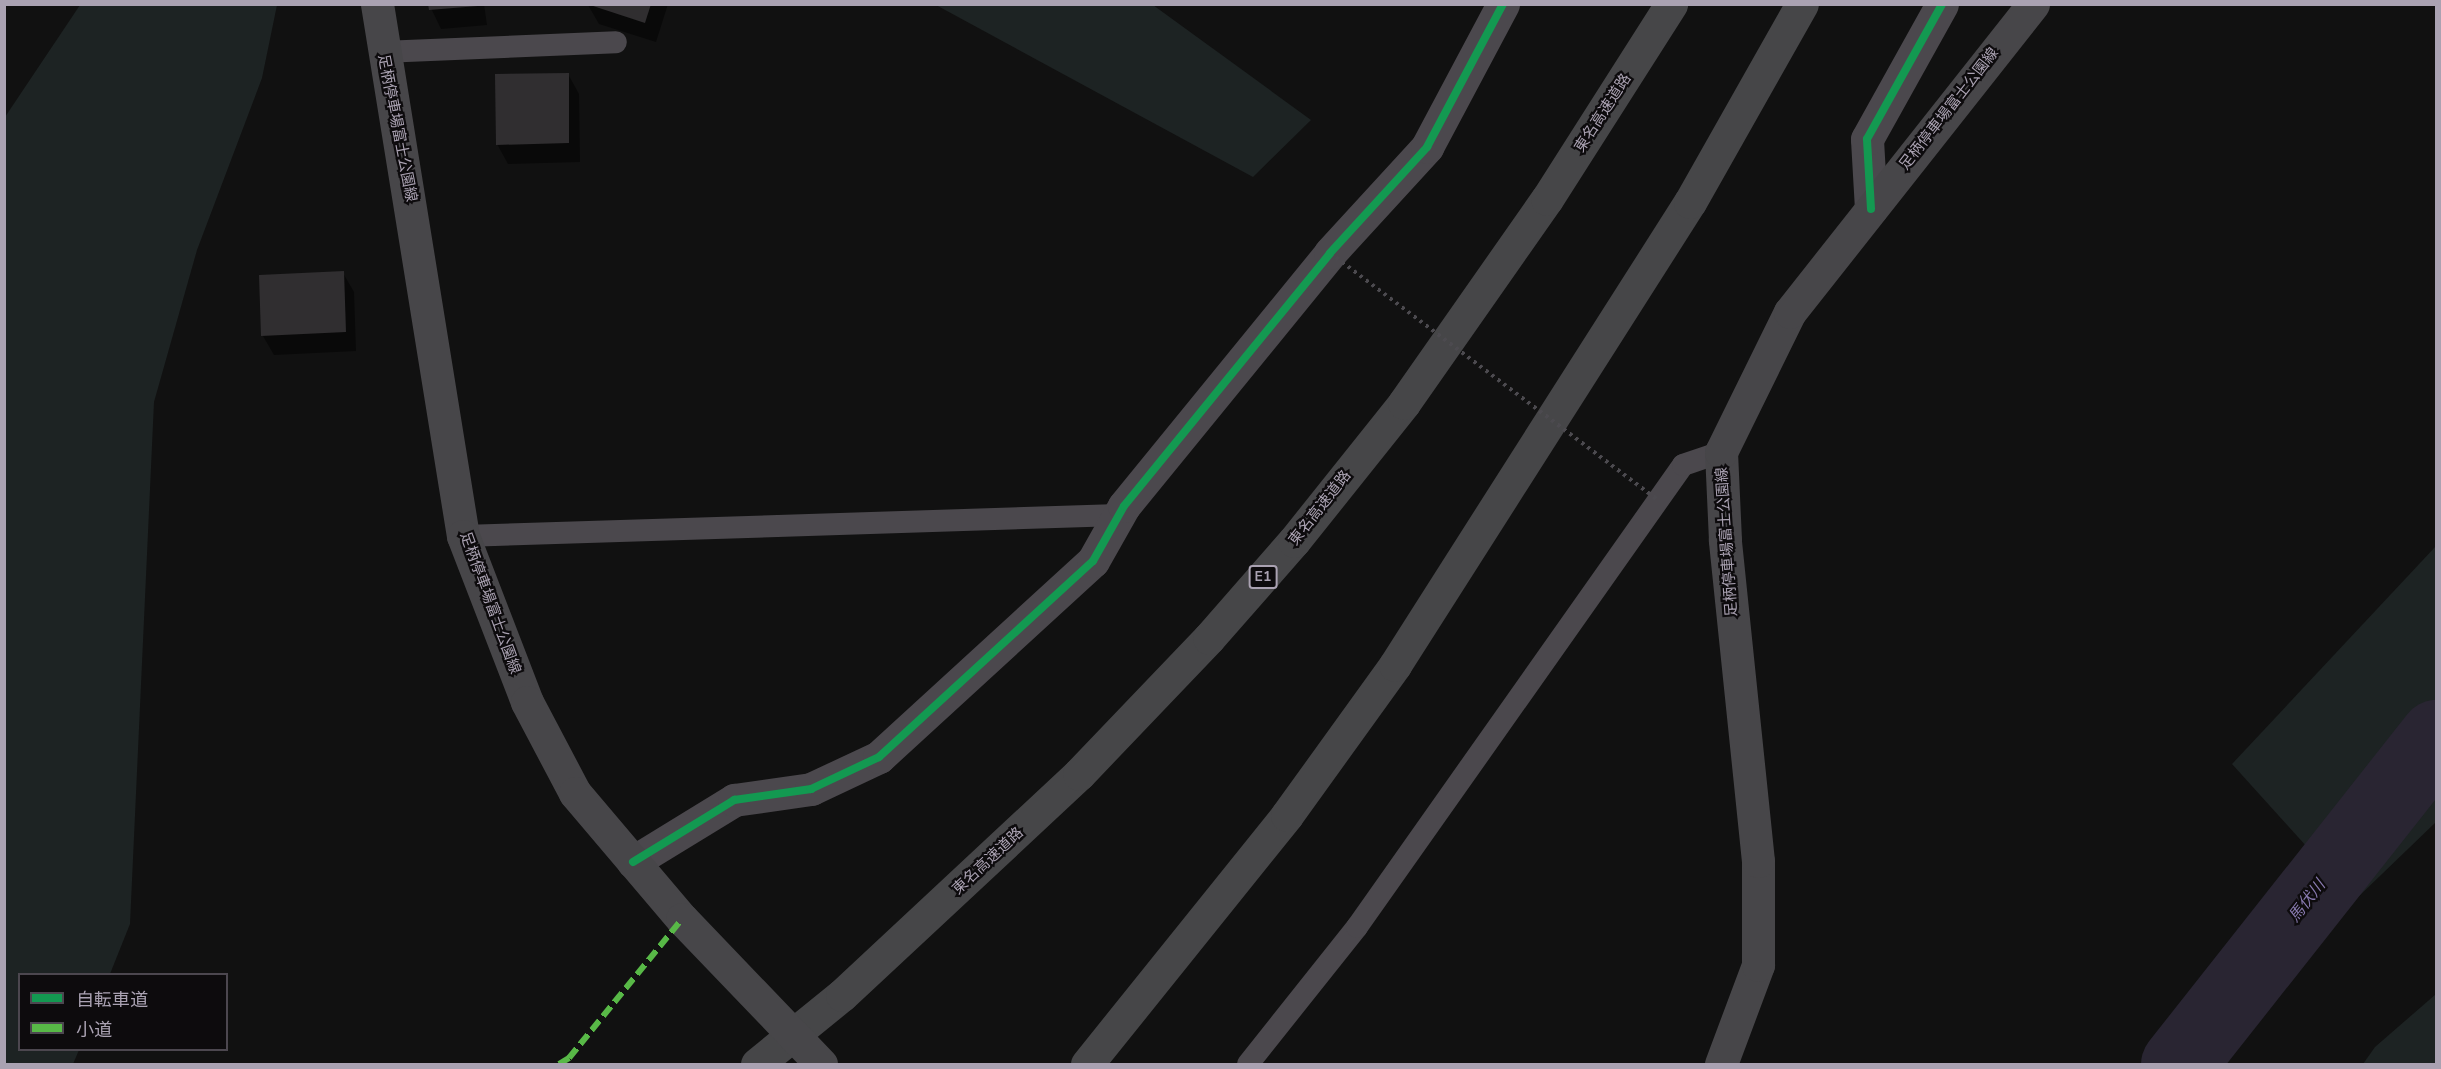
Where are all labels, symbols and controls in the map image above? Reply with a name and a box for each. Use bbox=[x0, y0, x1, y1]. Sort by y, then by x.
street label: 足柄停車場富士公園線 bbox=[1896, 44, 2002, 174]
street label: 足柄停車場富士公園線 bbox=[374, 53, 420, 203]
street label: 東名高速道路 bbox=[1571, 70, 1635, 156]
street label: 東名高速道路 bbox=[1285, 467, 1355, 549]
street label: 足柄停車場富士公園線 bbox=[1713, 467, 1741, 617]
street label: 足柄停車場富士公園線 bbox=[456, 529, 524, 677]
road number: E1 bbox=[1248, 566, 1278, 588]
street label: 東名高速道路 bbox=[949, 824, 1027, 898]
water label: 馬伏川 bbox=[2285, 876, 2329, 926]
legend bbox=[18, 973, 228, 1051]
text: 自転車道 bbox=[76, 988, 148, 1012]
text: 小道 bbox=[76, 1018, 112, 1042]

